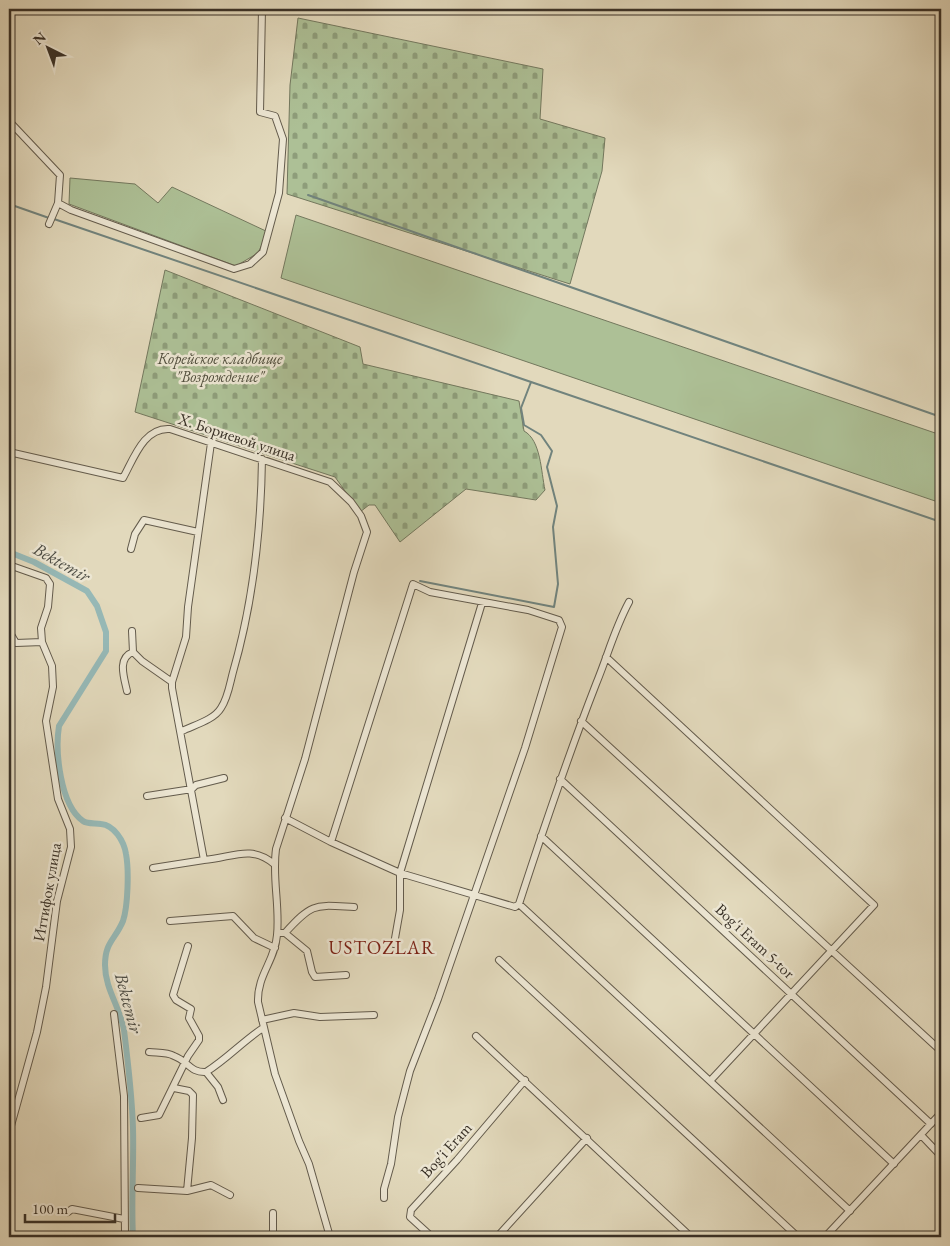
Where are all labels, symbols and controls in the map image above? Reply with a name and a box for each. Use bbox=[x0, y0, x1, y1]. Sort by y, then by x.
north arrow bbox=[22, 22, 72, 72]
text: N bbox=[29, 27, 50, 49]
park label: Корейское кладбище "Возрождение" bbox=[157, 348, 283, 387]
street label: Х. Бориевой улица bbox=[175, 408, 299, 466]
water label: Bektemir bbox=[29, 537, 96, 588]
street label: Иттифок улица bbox=[28, 840, 66, 943]
street label: Bog'i Eram 5-tor bbox=[711, 899, 800, 984]
district label: USTOZLAR bbox=[329, 935, 435, 960]
water label: Bektemir bbox=[110, 969, 148, 1037]
street label: Bog'i Eram bbox=[416, 1117, 477, 1182]
scale bar bbox=[25, 1191, 115, 1223]
text: 100 m bbox=[32, 1199, 69, 1218]

